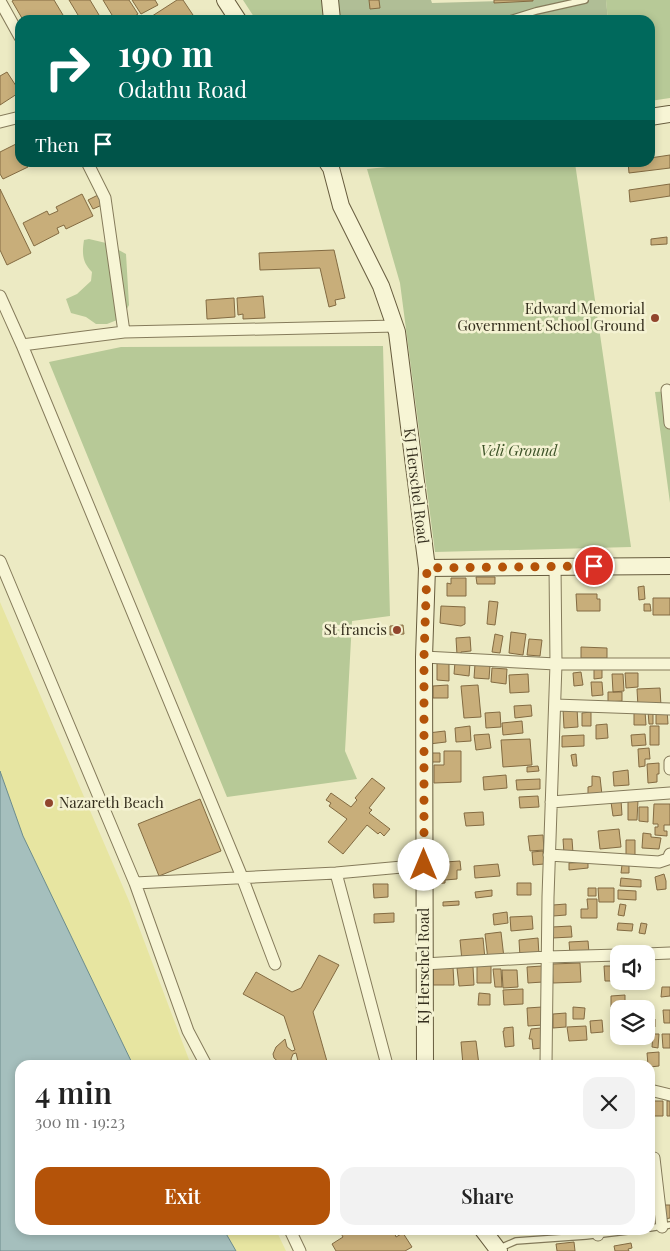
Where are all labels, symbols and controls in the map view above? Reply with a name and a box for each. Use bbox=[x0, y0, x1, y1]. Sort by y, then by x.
text: 190 m bbox=[118, 29, 213, 76]
icon: right bbox=[35, 35, 100, 100]
text: Odathu Road bbox=[118, 74, 247, 104]
icon: arrive bbox=[89, 130, 117, 158]
text: Then bbox=[35, 131, 79, 157]
place label: Edward Memorial Government School Ground bbox=[457, 298, 645, 335]
marker: Edward Memorial Government School Ground bbox=[649, 312, 661, 324]
street label: KJ Herschel Road bbox=[400, 427, 434, 545]
park label: Veli Ground bbox=[481, 440, 558, 460]
pin bbox=[573, 545, 615, 587]
icon: arrive bbox=[580, 552, 608, 580]
place label: St francis bbox=[324, 619, 387, 639]
marker: St francis bbox=[391, 624, 403, 636]
place label: Nazareth Beach bbox=[59, 792, 164, 812]
marker: Nazareth Beach bbox=[43, 797, 55, 809]
position arrow bbox=[397, 838, 449, 890]
street label: KJ Herschel Road bbox=[413, 908, 433, 1024]
map controls bbox=[610, 945, 655, 1045]
button: sound bbox=[610, 945, 655, 990]
button: layers bbox=[610, 1000, 655, 1045]
text: 4 min bbox=[35, 1072, 112, 1112]
button: close bbox=[583, 1077, 635, 1129]
text: 300 m · 19:23 bbox=[35, 1111, 125, 1132]
button: Exit bbox=[35, 1167, 330, 1225]
button: Share bbox=[340, 1167, 635, 1225]

